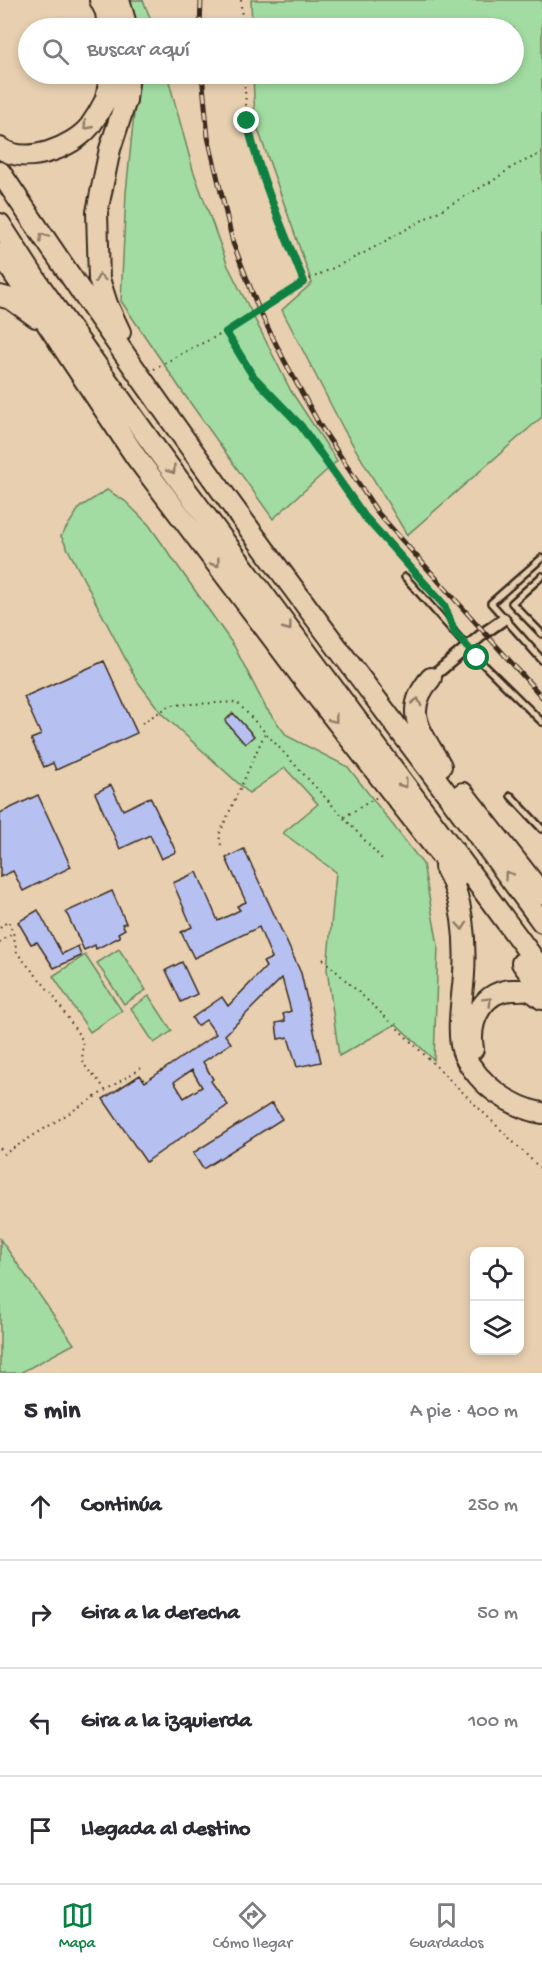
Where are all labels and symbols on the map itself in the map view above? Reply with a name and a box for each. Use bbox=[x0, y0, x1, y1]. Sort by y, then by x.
route end bbox=[233, 107, 259, 133]
one-way arrow bbox=[84, 119, 95, 130]
one-way arrow bbox=[39, 232, 50, 243]
one-way arrow bbox=[95, 273, 107, 282]
one-way arrow bbox=[165, 464, 176, 475]
one-way arrow bbox=[209, 557, 220, 568]
one-way arrow bbox=[280, 621, 291, 632]
route start bbox=[463, 644, 489, 670]
one-way arrow bbox=[410, 697, 423, 707]
one-way arrow bbox=[326, 712, 337, 723]
one-way arrow bbox=[397, 777, 408, 788]
one-way arrow bbox=[504, 870, 515, 881]
one-way arrow bbox=[456, 921, 469, 930]
one-way arrow bbox=[481, 997, 491, 1008]

